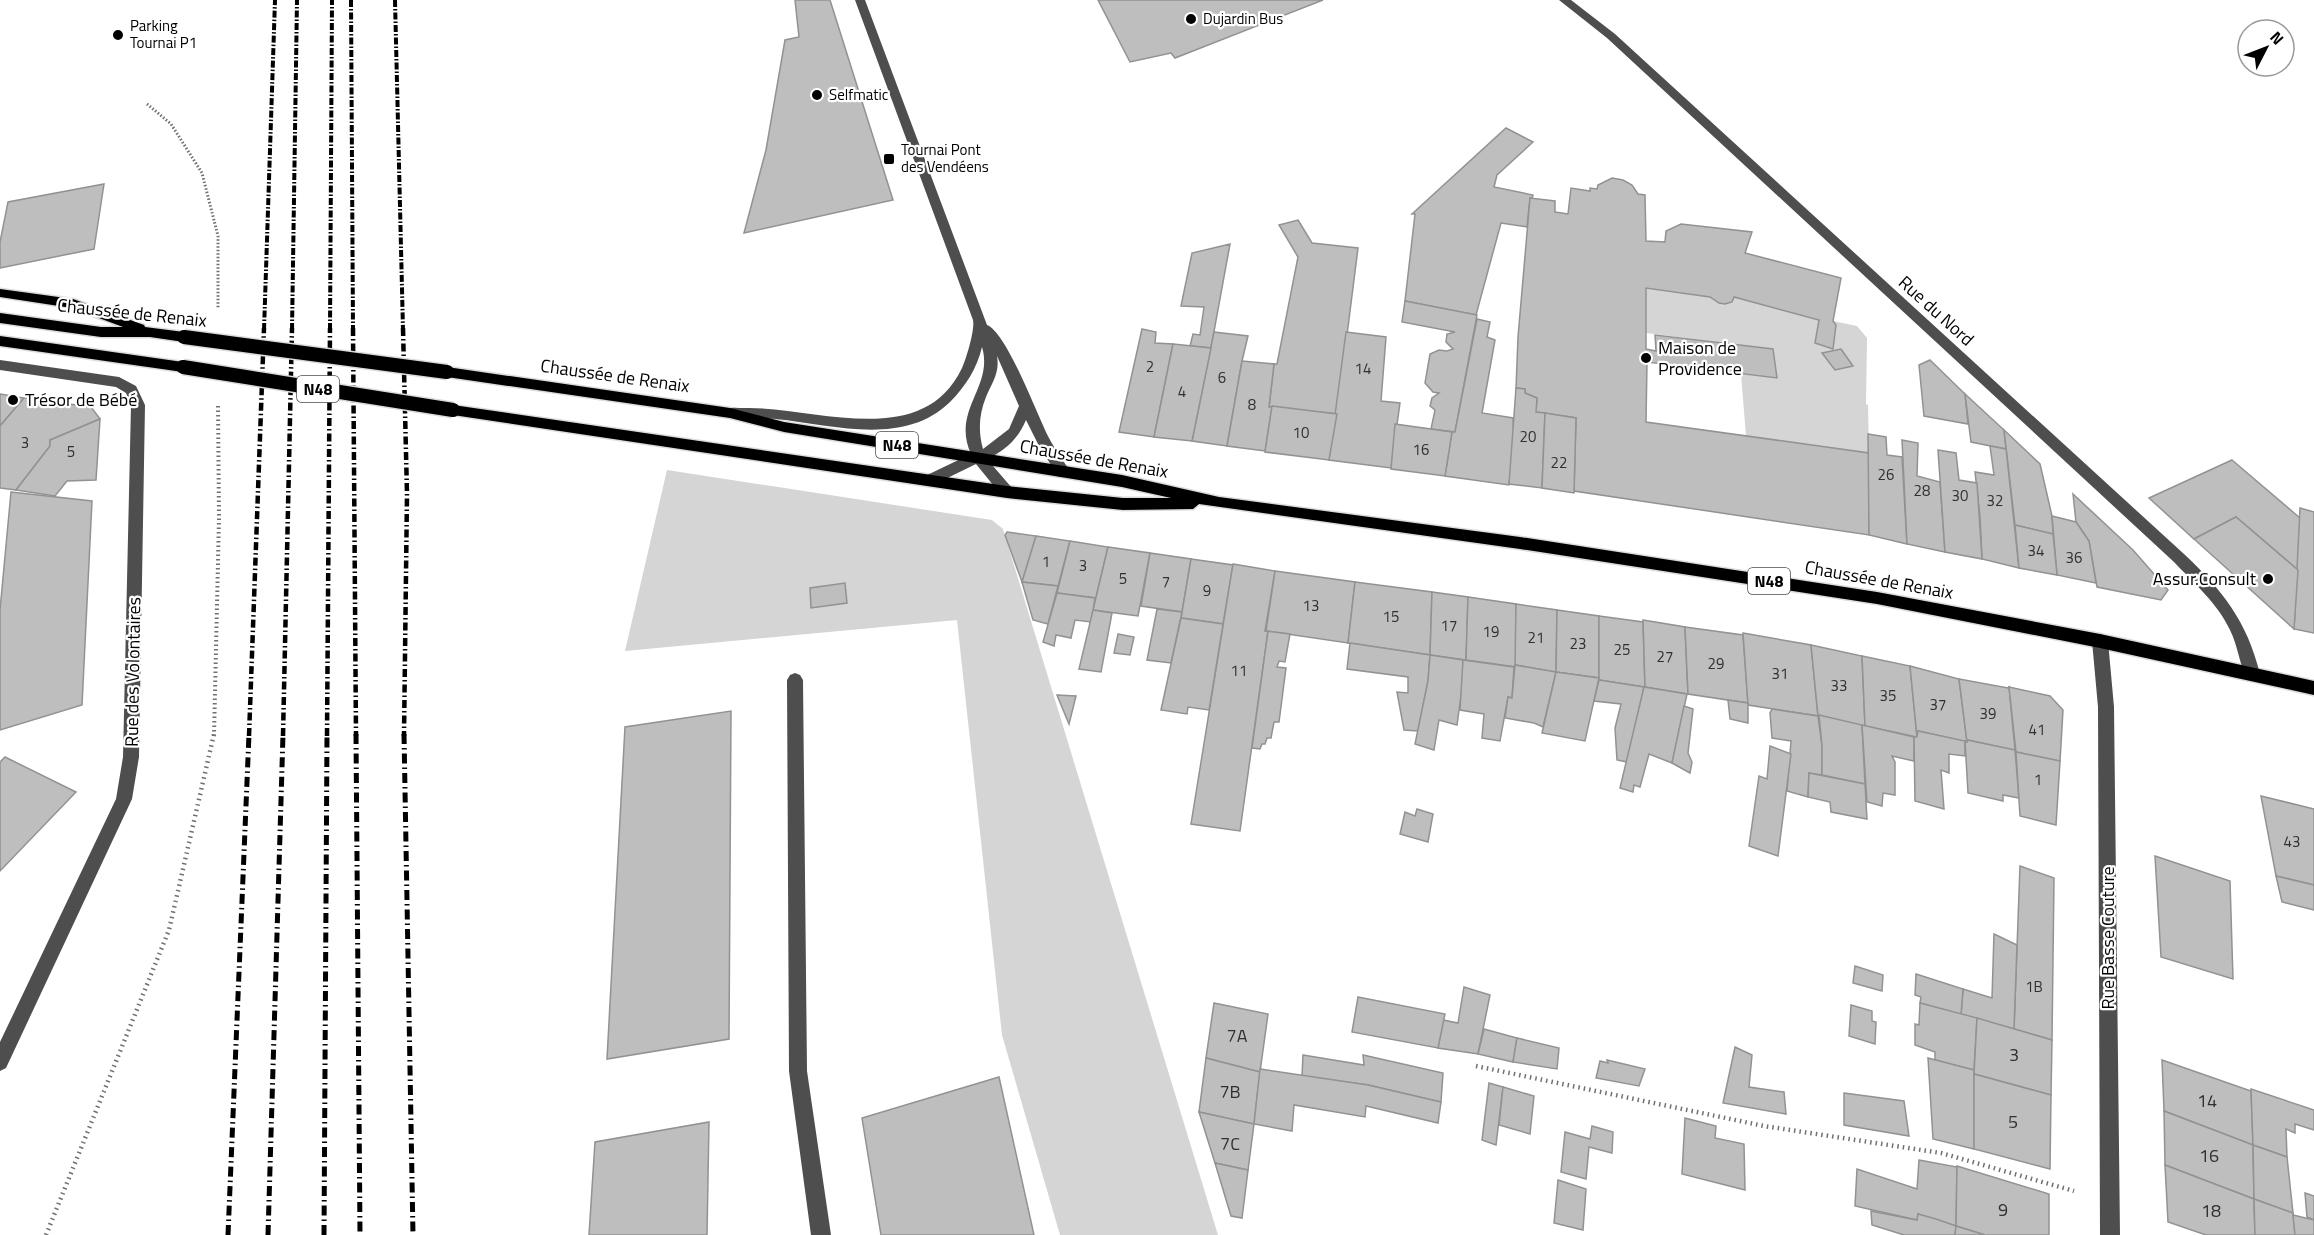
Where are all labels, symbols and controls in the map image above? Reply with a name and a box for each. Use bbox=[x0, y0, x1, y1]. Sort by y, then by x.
place label: Dujardin Bus bbox=[1203, 7, 1283, 30]
marker: Dujardin Bus bbox=[1184, 12, 1198, 26]
place label: Parking Tournai P1 bbox=[130, 14, 197, 54]
north arrow bbox=[2236, 18, 2296, 78]
text: N bbox=[2265, 26, 2290, 50]
marker: Parking Tournai P1 bbox=[111, 28, 125, 42]
place label: Selfmatic bbox=[829, 83, 888, 106]
marker: Selfmatic bbox=[810, 88, 824, 102]
place label: Tournai Pont des Vendéens bbox=[901, 138, 989, 178]
marker: Tournai Pont des Vendéens bbox=[882, 152, 896, 166]
street label: Rue du Nord bbox=[1892, 269, 1980, 352]
street label: Chaussée de Renaix bbox=[56, 291, 208, 334]
place label: Maison de Providence bbox=[1658, 334, 1742, 382]
marker: Maison de Providence bbox=[1639, 351, 1653, 365]
street label: Chaussée de Renaix bbox=[539, 352, 691, 399]
house number: 2 bbox=[1146, 355, 1154, 378]
house number: 14 bbox=[1355, 357, 1371, 380]
house number: 6 bbox=[1218, 366, 1226, 389]
road number: N48 bbox=[297, 376, 339, 402]
house number: 4 bbox=[1178, 380, 1186, 403]
place label: Trésor de Bébé bbox=[25, 386, 137, 413]
marker: Trésor de Bébé bbox=[6, 393, 20, 407]
house number: 8 bbox=[1248, 393, 1256, 416]
house number: 10 bbox=[1293, 421, 1309, 444]
house number: 20 bbox=[1520, 425, 1536, 448]
house number: 3 bbox=[21, 431, 29, 454]
road number: N48 bbox=[876, 432, 918, 458]
street label: Chaussée de Renaix bbox=[1018, 432, 1170, 485]
house number: 16 bbox=[1413, 438, 1429, 461]
house number: 5 bbox=[67, 440, 75, 463]
house number: 22 bbox=[1551, 451, 1567, 474]
house number: 26 bbox=[1878, 463, 1894, 486]
house number: 28 bbox=[1914, 479, 1930, 502]
house number: 30 bbox=[1952, 484, 1968, 507]
house number: 32 bbox=[1987, 489, 2003, 512]
house number: 34 bbox=[2028, 539, 2044, 562]
house number: 36 bbox=[2066, 546, 2082, 569]
house number: 1 bbox=[1042, 550, 1050, 573]
street label: Chaussée de Renaix bbox=[1803, 553, 1955, 606]
house number: 3 bbox=[1079, 554, 1087, 577]
place label: Assur.Consult bbox=[2153, 565, 2257, 592]
house number: 5 bbox=[1119, 567, 1127, 590]
road number: N48 bbox=[1748, 568, 1790, 594]
house number: 7 bbox=[1162, 570, 1170, 593]
marker: Assur.Consult bbox=[2261, 572, 2275, 586]
house number: 9 bbox=[1203, 579, 1211, 602]
house number: 13 bbox=[1303, 594, 1319, 617]
street label: Rue des Volontaires bbox=[118, 597, 147, 747]
house number: 15 bbox=[1383, 605, 1399, 628]
house number: 17 bbox=[1441, 614, 1457, 637]
house number: 19 bbox=[1483, 620, 1499, 643]
house number: 21 bbox=[1528, 626, 1544, 649]
house number: 23 bbox=[1570, 632, 1586, 655]
house number: 25 bbox=[1614, 638, 1630, 661]
house number: 27 bbox=[1657, 645, 1673, 668]
house number: 29 bbox=[1708, 652, 1724, 675]
house number: 11 bbox=[1231, 659, 1247, 682]
house number: 31 bbox=[1772, 662, 1788, 685]
house number: 33 bbox=[1831, 674, 1847, 697]
house number: 35 bbox=[1880, 684, 1896, 707]
house number: 37 bbox=[1930, 693, 1946, 716]
house number: 39 bbox=[1980, 702, 1996, 725]
house number: 41 bbox=[2029, 718, 2045, 741]
house number: 1 bbox=[2034, 768, 2042, 791]
house number: 43 bbox=[2284, 830, 2300, 853]
street label: Rue Basse Couture bbox=[2094, 866, 2121, 1010]
house number: 1B bbox=[2025, 975, 2043, 998]
house number: 7A bbox=[1227, 1022, 1248, 1049]
house number: 3 bbox=[2009, 1041, 2019, 1068]
house number: 7B bbox=[1219, 1078, 1241, 1105]
house number: 14 bbox=[2197, 1087, 2217, 1114]
house number: 5 bbox=[2008, 1108, 2018, 1135]
house number: 7C bbox=[1220, 1130, 1240, 1157]
house number: 16 bbox=[2199, 1142, 2219, 1169]
house number: 9 bbox=[1998, 1196, 2008, 1223]
house number: 18 bbox=[2201, 1197, 2221, 1224]

